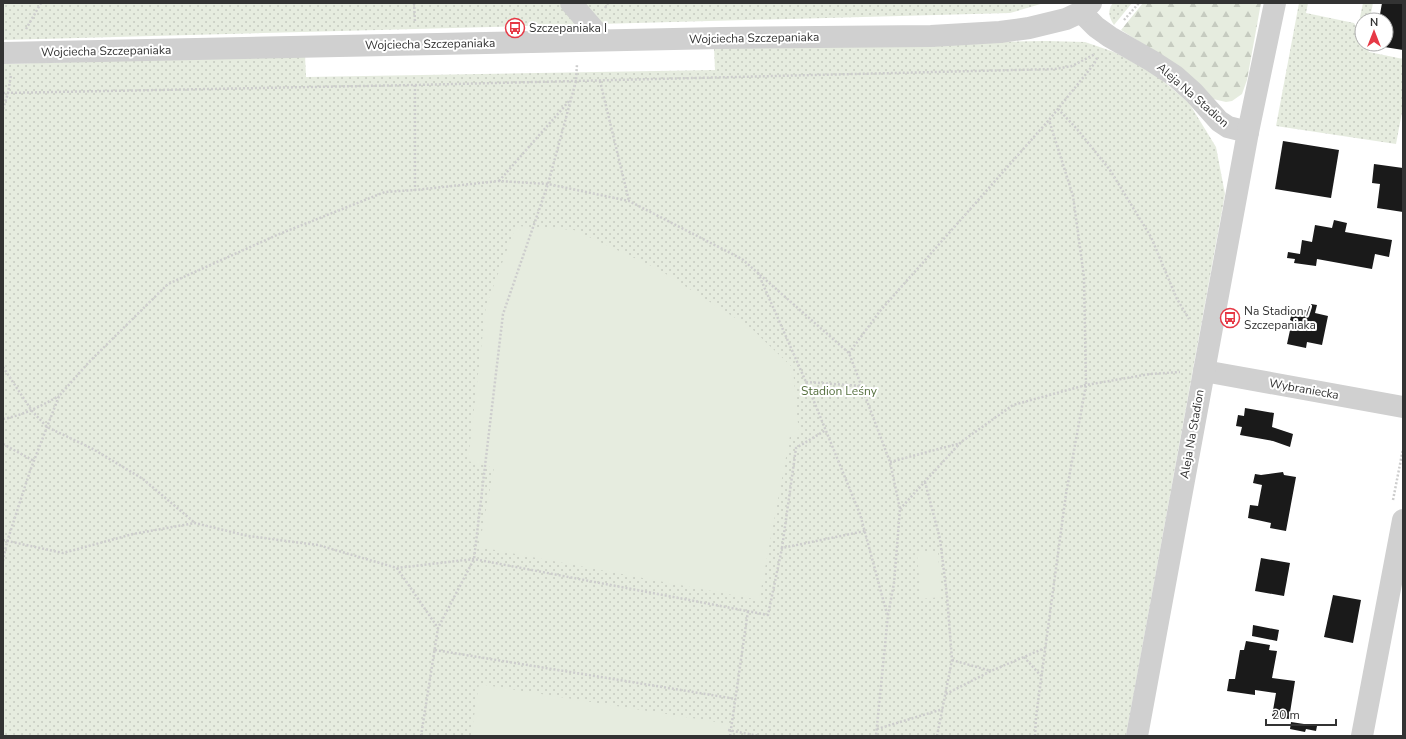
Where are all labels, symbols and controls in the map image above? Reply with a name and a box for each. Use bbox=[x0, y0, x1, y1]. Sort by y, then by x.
north arrow bbox=[1354, 12, 1394, 52]
text: N bbox=[1370, 15, 1378, 30]
bus stop icon: Szczepaniaka I bbox=[504, 17, 526, 39]
place label: Szczepaniaka I bbox=[529, 20, 607, 36]
street label: Wojciecha Szczepaniaka bbox=[689, 29, 819, 47]
street label: Wojciecha Szczepaniaka bbox=[365, 35, 495, 53]
street label: Wojciecha Szczepaniaka bbox=[41, 42, 171, 60]
street label: Aleja Na Stadion bbox=[1154, 59, 1232, 131]
place label: Na Stadion / Szczepaniaka bbox=[1244, 303, 1316, 333]
bus stop icon: Na Stadion / Szczepaniaka bbox=[1219, 307, 1241, 329]
street label: Wybraniecka bbox=[1268, 375, 1340, 403]
park label: Stadion Leśny bbox=[801, 383, 878, 399]
street label: Aleja Na Stadion bbox=[1176, 388, 1208, 480]
scale bar bbox=[1266, 701, 1336, 727]
text: 20 m bbox=[1272, 707, 1300, 723]

